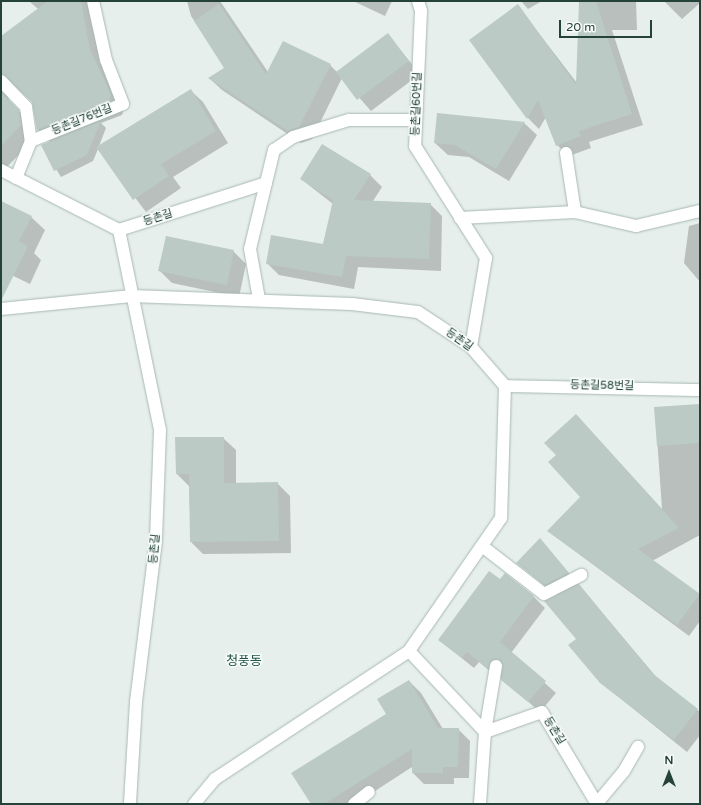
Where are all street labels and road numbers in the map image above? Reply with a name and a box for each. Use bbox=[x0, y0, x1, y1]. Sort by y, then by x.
street label: 등촌길60번길 bbox=[409, 72, 425, 136]
street label: 등촌길76번길 bbox=[50, 102, 114, 138]
street label: 등촌길 bbox=[142, 207, 174, 229]
street label: 등촌길 bbox=[443, 326, 475, 354]
street label: 등촌길58번길 bbox=[570, 379, 634, 393]
street label: 등촌길 bbox=[147, 533, 163, 565]
street label: 등촌길 bbox=[540, 715, 568, 747]

